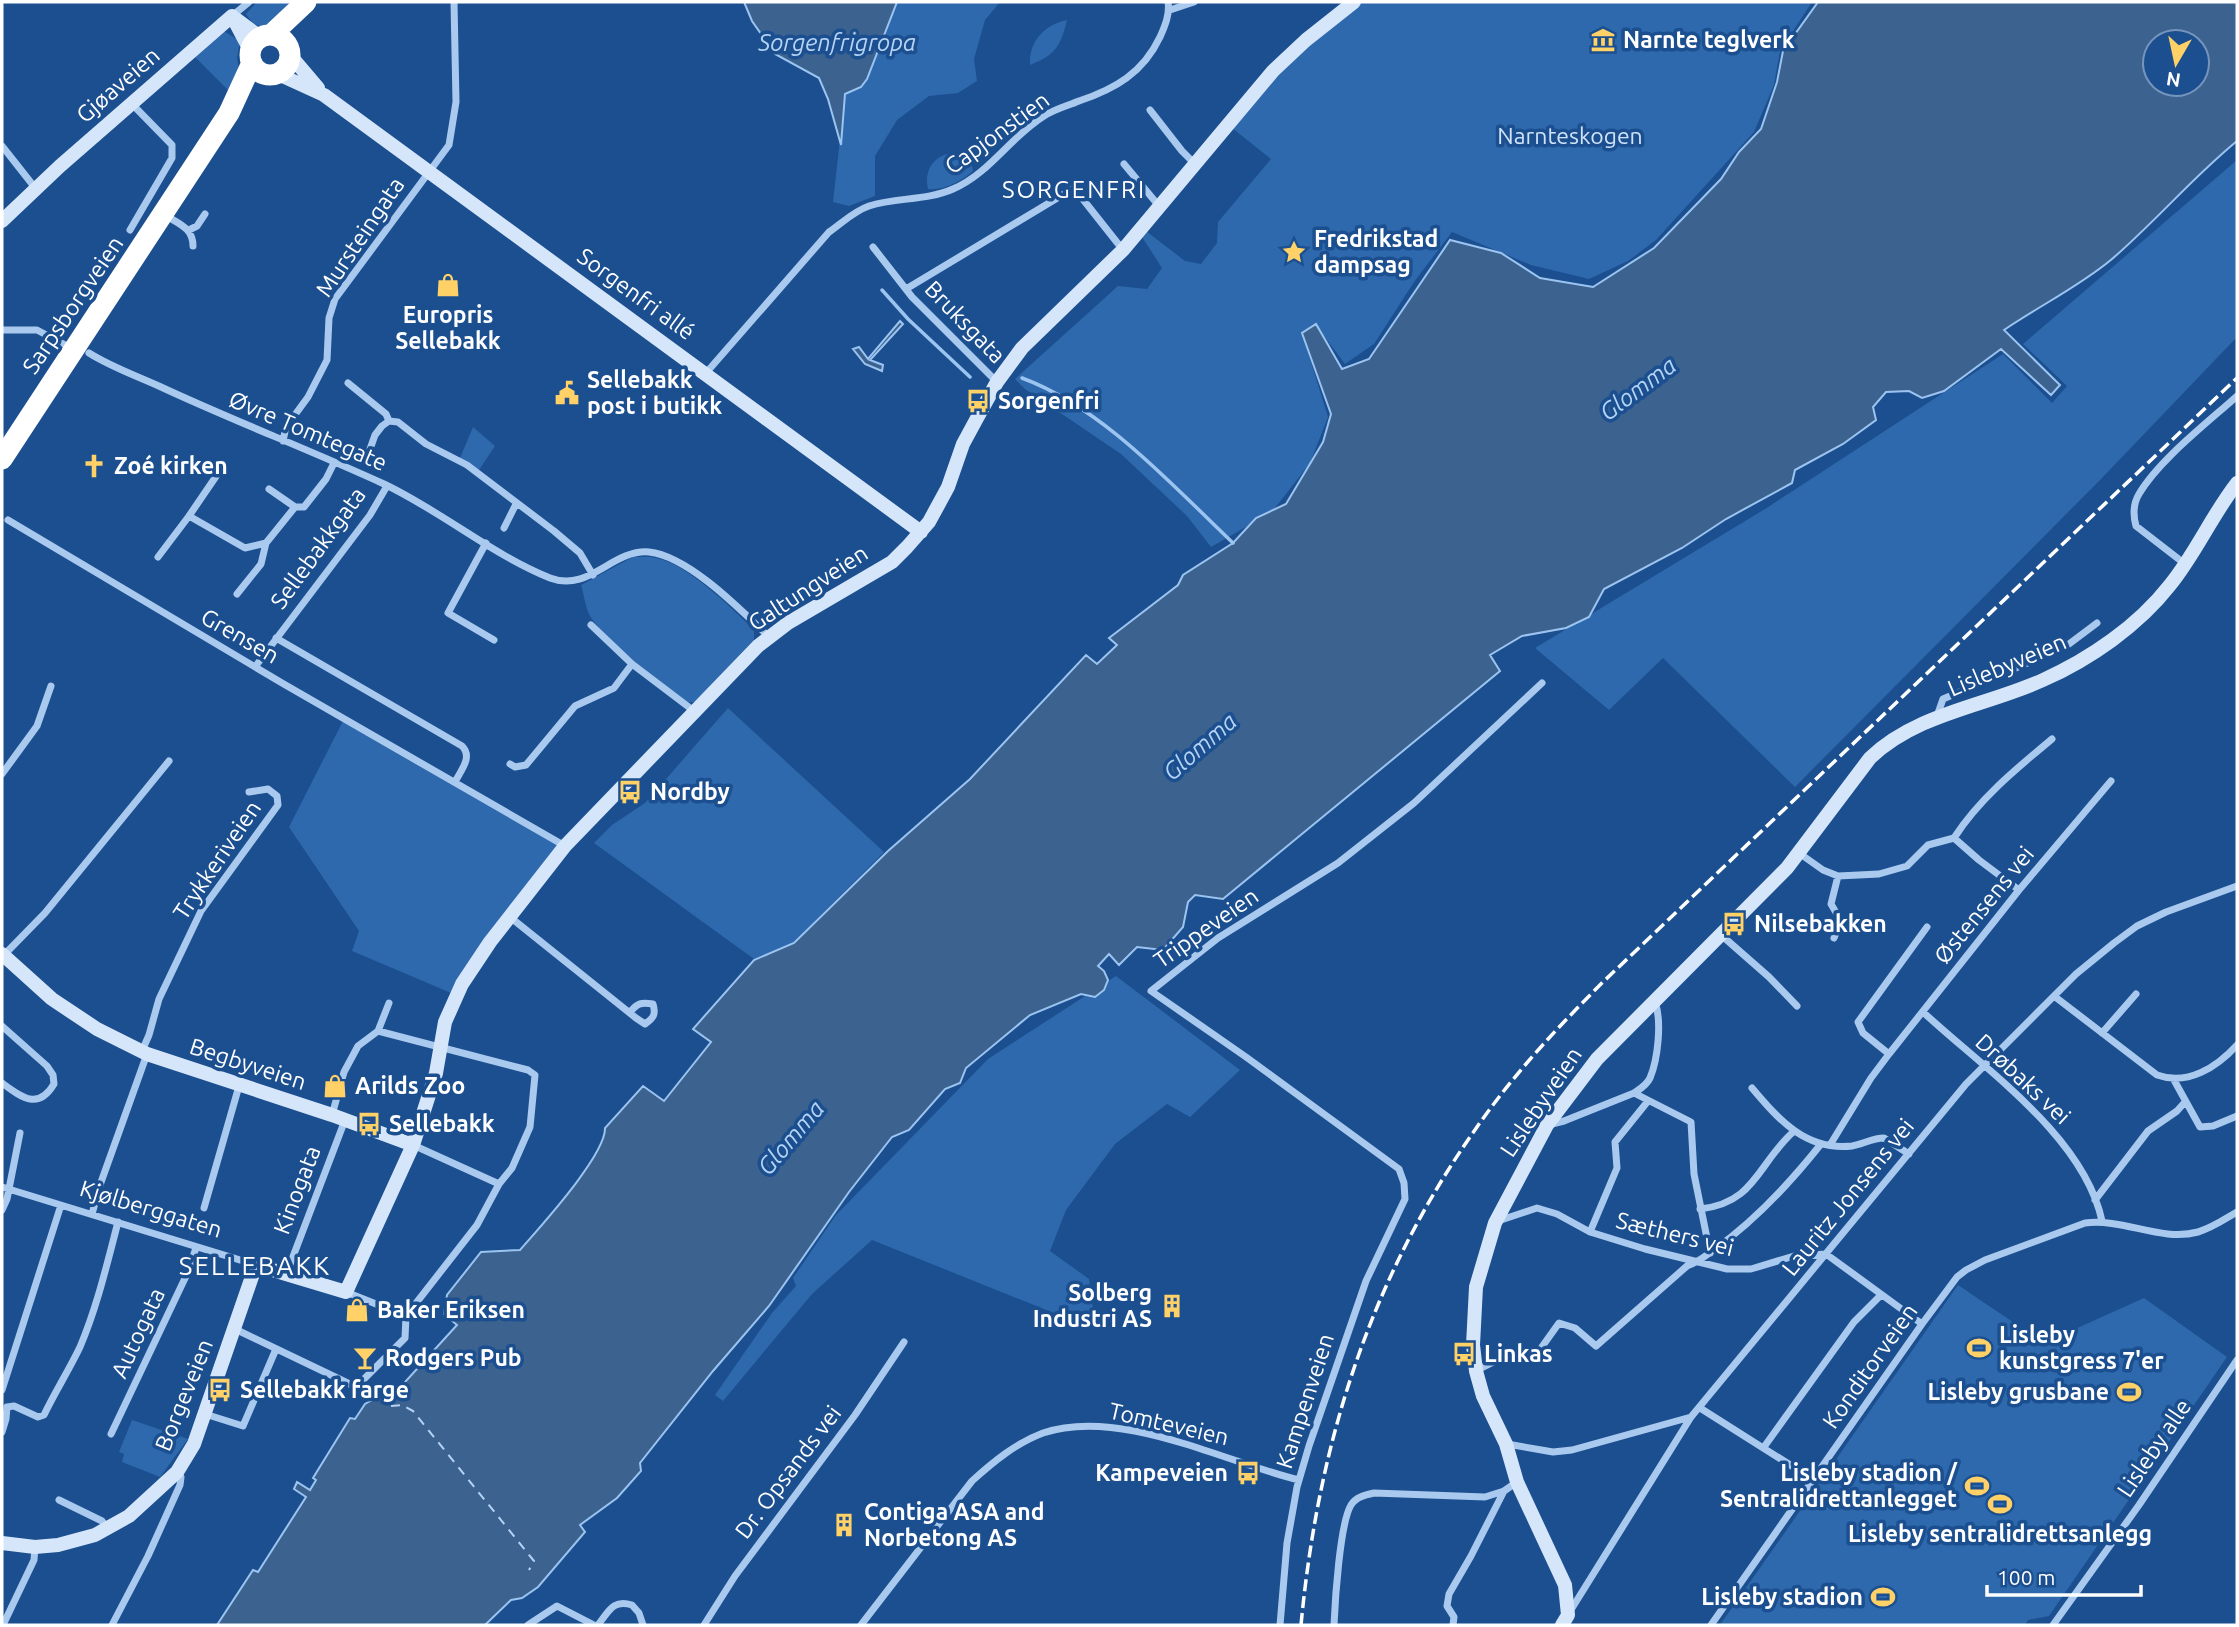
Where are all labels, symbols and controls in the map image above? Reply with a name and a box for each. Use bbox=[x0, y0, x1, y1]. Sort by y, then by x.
museum icon: Narnte teglverk bbox=[1589, 26, 1617, 54]
place label: Narnte teglverk bbox=[1623, 27, 1795, 52]
north arrow bbox=[2141, 28, 2211, 98]
water label: Sorgenfrigropa bbox=[757, 29, 916, 56]
street label: Gjøaveien bbox=[71, 42, 164, 127]
text: N bbox=[2165, 68, 2182, 92]
street label: Capjonstien bbox=[940, 87, 1053, 179]
park label: Narnteskogen bbox=[1497, 123, 1643, 148]
street label: Mursteingata bbox=[311, 172, 409, 301]
district label: SORGENFRI bbox=[1002, 176, 1146, 203]
place label: Fredrikstad dampsag bbox=[1314, 226, 1438, 277]
street label: Sarpsborgveien bbox=[17, 231, 128, 378]
place icon: Fredrikstad dampsag bbox=[1280, 238, 1308, 266]
street label: Sorgenfri allé bbox=[573, 243, 700, 344]
shop icon: Europris Sellebakk bbox=[434, 271, 462, 299]
street label: Bruksgata bbox=[920, 276, 1010, 368]
place label: Europris Sellebakk bbox=[395, 302, 501, 353]
water label: Glomma bbox=[1594, 351, 1681, 426]
place label: Sellebakk post i butikk bbox=[587, 367, 722, 418]
public building icon: Sellebakk post i butikk bbox=[553, 379, 581, 407]
street label: Øvre Tomtegate bbox=[225, 386, 391, 475]
bus stop icon: Sorgenfri bbox=[964, 387, 992, 415]
place label: Sorgenfri bbox=[998, 388, 1100, 413]
church icon: Zoé kirken bbox=[80, 452, 108, 480]
place label: Zoé kirken bbox=[114, 453, 228, 478]
street label: Sellebakkgata bbox=[265, 482, 370, 613]
street label: Galtungveien bbox=[744, 540, 872, 635]
street label: Grensen bbox=[197, 603, 284, 668]
street label: Lislebyveien bbox=[1944, 628, 2070, 701]
water label: Glomma bbox=[1158, 707, 1242, 786]
bus stop icon: Nordby bbox=[616, 778, 644, 806]
place label: Nordby bbox=[650, 779, 730, 804]
street label: Trykkeriveien bbox=[168, 796, 265, 924]
street label: Østensens vei bbox=[1929, 841, 2038, 968]
street label: Trippeveien bbox=[1149, 883, 1263, 973]
bus stop icon: Nilsebakken bbox=[1720, 910, 1748, 938]
place label: Nilsebakken bbox=[1754, 911, 1887, 936]
street label: Drøbaks vei bbox=[1971, 1029, 2076, 1129]
street label: Begbyveien bbox=[187, 1033, 309, 1094]
street label: Lislebyveien bbox=[1495, 1042, 1586, 1161]
shop icon: Arilds Zoo bbox=[321, 1072, 349, 1100]
place label: Arilds Zoo bbox=[355, 1073, 465, 1098]
water label: Glomma bbox=[752, 1095, 829, 1180]
bus stop icon: Sellebakk bbox=[355, 1110, 383, 1138]
place label: Sellebakk bbox=[389, 1111, 495, 1136]
street label: Lauritz Jonsens vei bbox=[1777, 1113, 1918, 1280]
street label: Kinogata bbox=[268, 1142, 325, 1237]
street label: Kjølberggaten bbox=[77, 1175, 225, 1242]
street label: Sæthers vei bbox=[1614, 1207, 1736, 1260]
district label: SELLEBAKK bbox=[179, 1251, 331, 1280]
place label: Solberg Industri AS bbox=[1033, 1280, 1152, 1331]
street label: Autogata bbox=[106, 1284, 169, 1382]
building icon: Solberg Industri AS bbox=[1158, 1292, 1186, 1320]
shop icon: Baker Eriksen bbox=[343, 1296, 371, 1324]
place label: Baker Eriksen bbox=[377, 1297, 525, 1322]
street label: Konditorveien bbox=[1817, 1299, 1922, 1433]
place label: Lisleby kunstgress 7'er bbox=[1999, 1322, 2164, 1373]
street label: Kampenveien bbox=[1271, 1330, 1338, 1471]
sports icon: Lisleby kunstgress 7'er bbox=[1965, 1334, 1993, 1362]
street label: Borgeveien bbox=[150, 1335, 217, 1454]
bus stop icon: Linkas bbox=[1450, 1340, 1478, 1368]
place label: Linkas bbox=[1484, 1341, 1553, 1366]
bar icon: Rodgers Pub bbox=[351, 1344, 379, 1372]
place label: Rodgers Pub bbox=[385, 1345, 522, 1370]
bus stop icon: Sellebakk farge bbox=[206, 1376, 234, 1404]
place label: Sellebakk farge bbox=[240, 1377, 409, 1402]
sports icon: Lisleby grusbane bbox=[2115, 1378, 2143, 1406]
place label: Lisleby grusbane bbox=[1927, 1379, 2109, 1404]
street label: Lisleby alle bbox=[2112, 1394, 2195, 1501]
street label: Tomteveien bbox=[1107, 1398, 1231, 1449]
street label: Dr. Opsands vei bbox=[730, 1401, 845, 1543]
bus stop icon: Kampeveien bbox=[1234, 1459, 1262, 1487]
place label: Kampeveien bbox=[1095, 1460, 1228, 1485]
place label: Lisleby stadion / Sentralidrettanlegget bbox=[1720, 1460, 1958, 1511]
sports icon: Lisleby stadion / Sentralidrettanlegget bbox=[1963, 1472, 1991, 1500]
sports icon: Lisleby sentralidrettsanlegg bbox=[1986, 1490, 2014, 1518]
place label: Contiga ASA and Norbetong AS bbox=[864, 1499, 1045, 1550]
building icon: Contiga ASA and Norbetong AS bbox=[830, 1511, 858, 1539]
place label: Lisleby sentralidrettsanlegg bbox=[1848, 1521, 2152, 1546]
scale bar bbox=[1987, 1554, 2141, 1598]
text: 100 m bbox=[1997, 1565, 2055, 1589]
sports icon: Lisleby stadion bbox=[1869, 1583, 1897, 1611]
place label: Lisleby stadion bbox=[1701, 1584, 1863, 1609]

